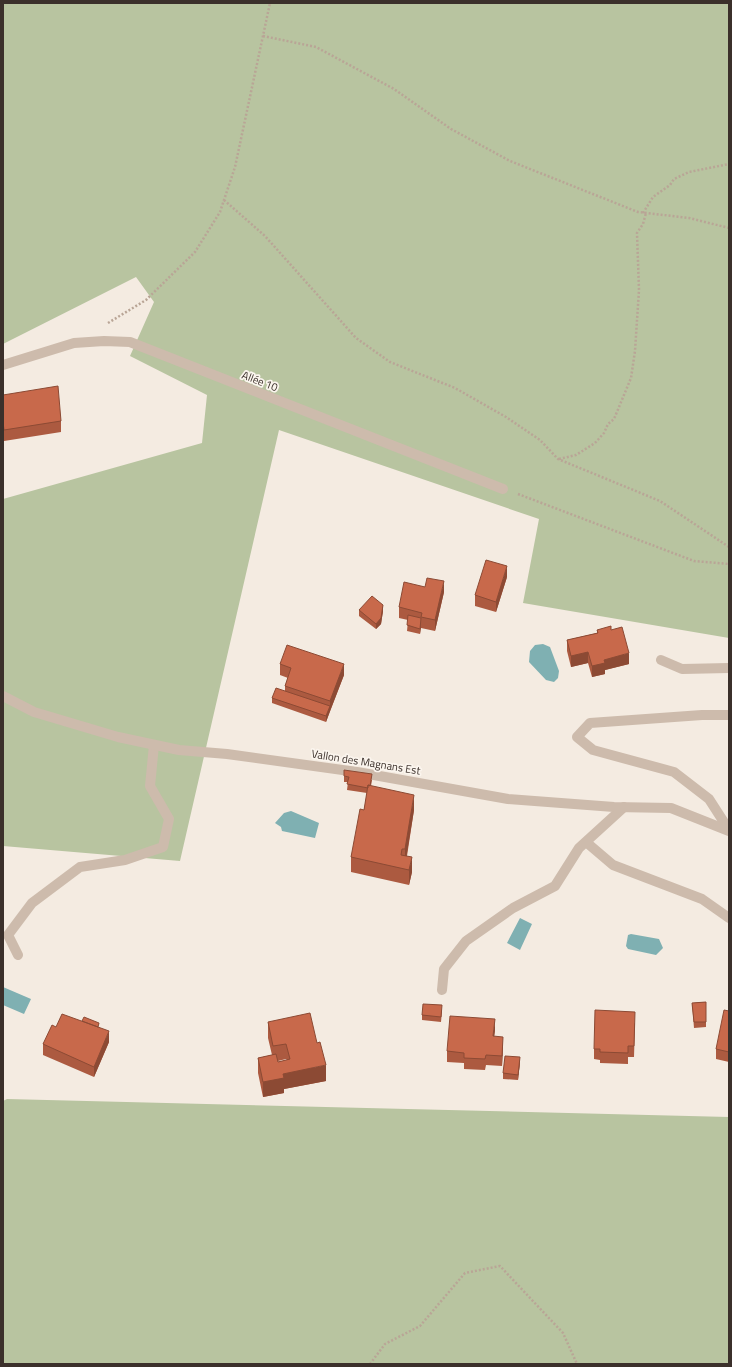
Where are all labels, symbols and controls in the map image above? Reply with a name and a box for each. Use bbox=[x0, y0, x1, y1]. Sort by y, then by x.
street label: Allée 10 bbox=[240, 367, 280, 395]
street label: Vallon des Magnans Est bbox=[310, 745, 422, 779]

